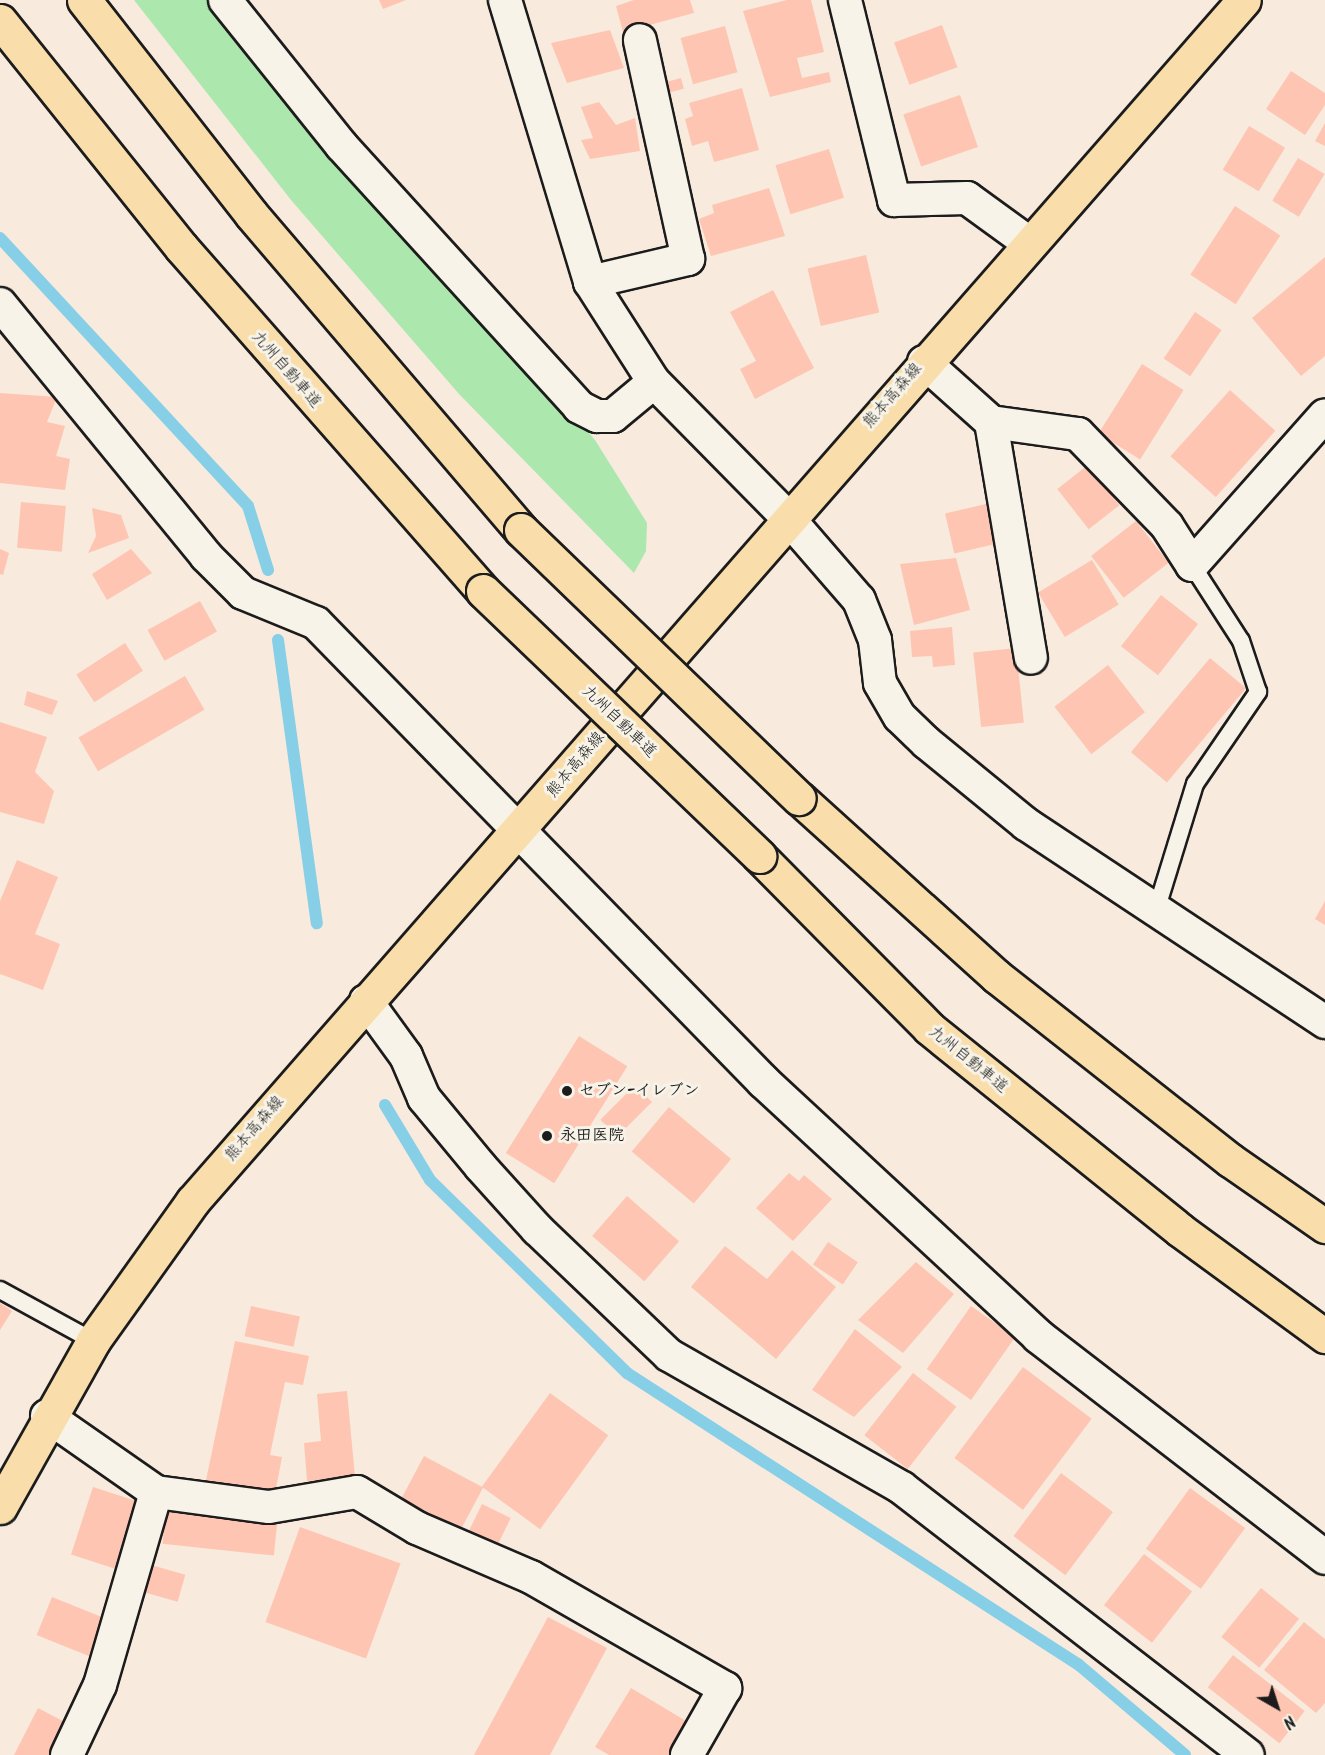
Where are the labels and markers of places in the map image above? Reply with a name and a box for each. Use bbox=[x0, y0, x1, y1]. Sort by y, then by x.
place label: セブン-イレブン bbox=[579, 1081, 699, 1101]
marker: セブン-イレブン bbox=[560, 1084, 574, 1098]
place label: 永田医院 bbox=[560, 1126, 624, 1146]
marker: 永田医院 bbox=[538, 1127, 556, 1145]

